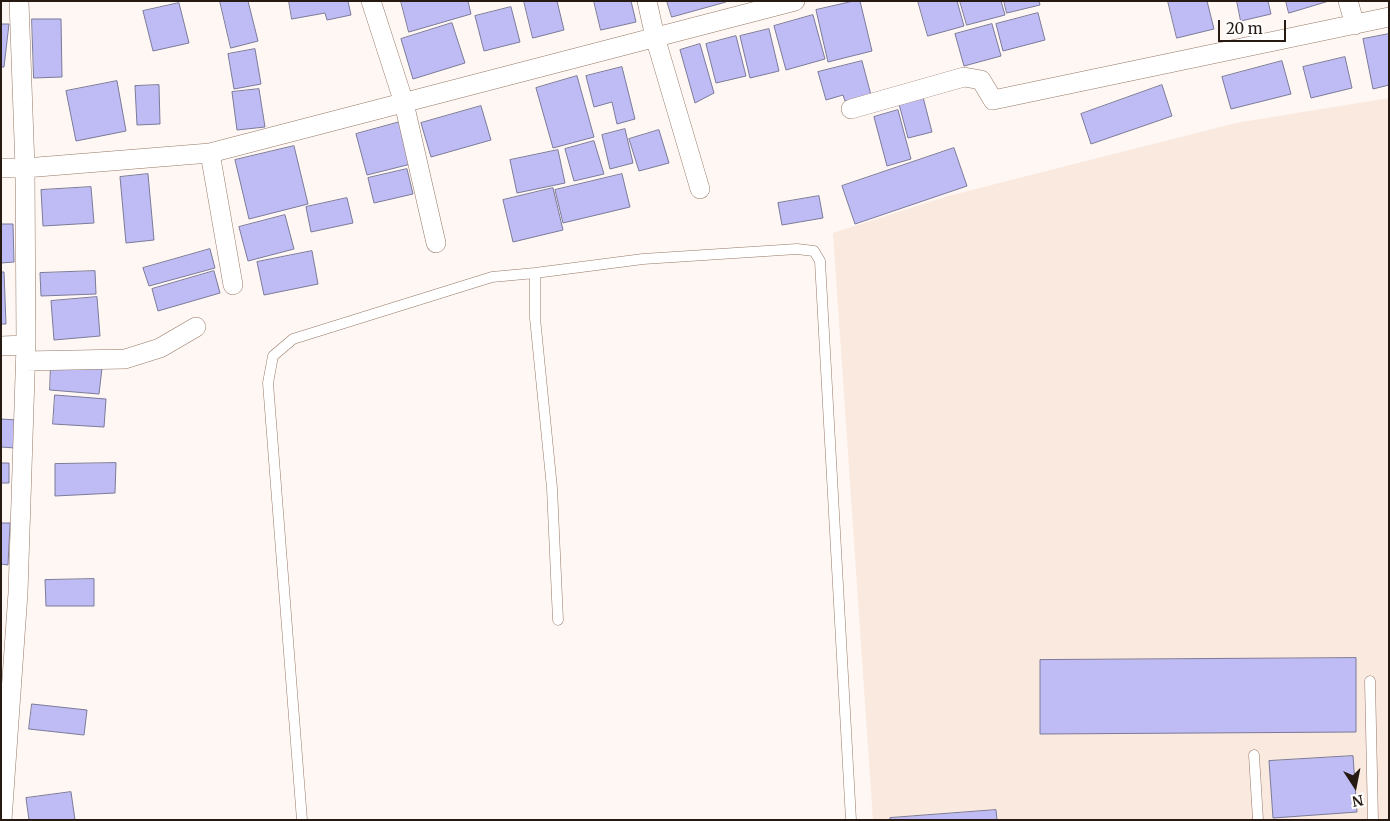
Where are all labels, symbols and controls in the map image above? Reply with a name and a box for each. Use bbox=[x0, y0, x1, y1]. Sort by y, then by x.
scale bar bbox=[1220, 10, 1288, 42]
text: 20 m bbox=[1226, 19, 1263, 38]
north arrow bbox=[1330, 761, 1380, 811]
text: N bbox=[1351, 791, 1365, 811]

